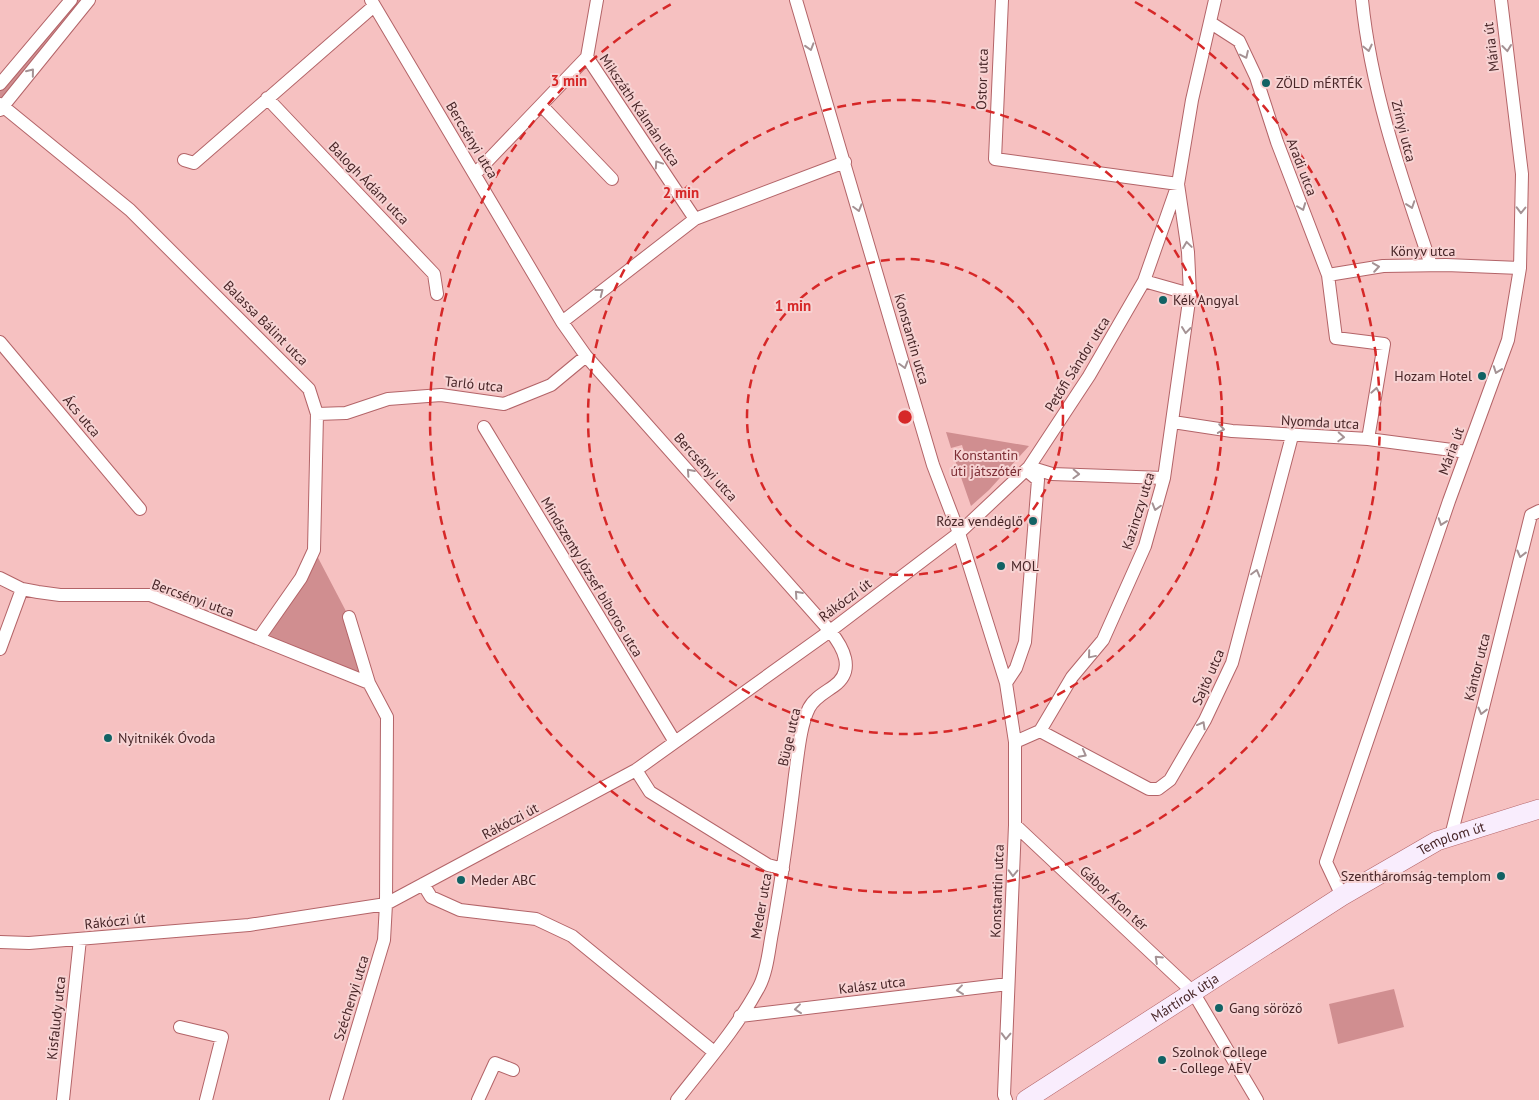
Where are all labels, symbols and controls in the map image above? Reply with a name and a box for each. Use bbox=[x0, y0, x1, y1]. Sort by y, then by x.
street label: Mária út bbox=[1479, 21, 1503, 73]
one-way arrow bbox=[804, 42, 814, 50]
one-way arrow bbox=[1362, 44, 1373, 53]
one-way arrow bbox=[1501, 45, 1512, 53]
street label: Ostor utca bbox=[972, 48, 992, 110]
street label: Mikszáth Kálmán utca bbox=[596, 50, 684, 170]
one-way arrow bbox=[1239, 50, 1250, 59]
one-way arrow bbox=[25, 69, 33, 78]
text: 3 min bbox=[551, 71, 587, 90]
place label: ZÖLD mÉRTÉK bbox=[1276, 74, 1364, 92]
marker: ZÖLD mÉRTÉK bbox=[1260, 77, 1272, 89]
street label: Bercsényi utca bbox=[442, 98, 502, 182]
street label: Zrínyi utca bbox=[1388, 98, 1420, 164]
street label: Aradi utca bbox=[1283, 136, 1321, 198]
street label: Balogh Ádám utca bbox=[325, 138, 413, 228]
one-way arrow bbox=[655, 160, 664, 170]
text: 2 min bbox=[663, 183, 699, 202]
one-way arrow bbox=[1405, 200, 1415, 209]
one-way arrow bbox=[1296, 202, 1306, 211]
one-way arrow bbox=[853, 204, 863, 212]
one-way arrow bbox=[1516, 206, 1526, 214]
one-way arrow bbox=[1182, 241, 1193, 249]
street label: Könyv utca bbox=[1390, 242, 1456, 260]
one-way arrow bbox=[1372, 262, 1380, 273]
street label: Balassa Bálint utca bbox=[220, 277, 312, 369]
one-way arrow bbox=[594, 289, 604, 298]
place label: Kék Angyal bbox=[1173, 291, 1238, 309]
street label: Konstantin utca bbox=[890, 292, 934, 387]
marker: Kék Angyal bbox=[1157, 294, 1169, 306]
text: 1 min bbox=[775, 296, 811, 315]
street label: Petőfi Sándor utca bbox=[1041, 313, 1113, 415]
one-way arrow bbox=[1181, 326, 1192, 334]
one-way arrow bbox=[898, 360, 908, 368]
one-way arrow bbox=[1493, 365, 1503, 373]
place label: Hozam Hotel bbox=[1394, 367, 1472, 385]
marker: Hozam Hotel bbox=[1476, 370, 1488, 382]
street label: Tarló utca bbox=[444, 372, 504, 396]
one-way arrow bbox=[1371, 387, 1381, 395]
street label: Ács utca bbox=[59, 391, 105, 441]
centre of rings bbox=[896, 408, 914, 426]
street label: Nyomda utca bbox=[1280, 411, 1360, 433]
one-way arrow bbox=[1217, 424, 1225, 434]
street label: Mária út bbox=[1434, 424, 1468, 477]
street label: Bercsényi utca bbox=[670, 429, 742, 505]
one-way arrow bbox=[1337, 432, 1345, 443]
park label: Konstantin úti játszótér bbox=[950, 446, 1022, 480]
one-way arrow bbox=[687, 469, 696, 478]
one-way arrow bbox=[1073, 469, 1081, 480]
street label: Kazinczy utca bbox=[1118, 470, 1158, 552]
street label: Mindszenty József bíboros utca bbox=[537, 494, 647, 660]
one-way arrow bbox=[1152, 503, 1162, 511]
place label: Róza vendéglő bbox=[936, 512, 1023, 530]
marker: Róza vendéglő bbox=[1027, 515, 1039, 527]
one-way arrow bbox=[1437, 518, 1447, 526]
one-way arrow bbox=[1517, 549, 1527, 557]
place label: MOL bbox=[1011, 557, 1039, 575]
marker: MOL bbox=[995, 560, 1007, 572]
one-way arrow bbox=[1251, 569, 1261, 577]
street label: Rákóczi út bbox=[815, 574, 875, 626]
street label: Bercsényi utca bbox=[149, 575, 237, 621]
one-way arrow bbox=[795, 591, 804, 600]
street label: Kántor utca bbox=[1460, 631, 1494, 703]
street label: Sajtó utca bbox=[1188, 646, 1228, 708]
one-way arrow bbox=[1088, 649, 1097, 658]
street label: Büge utca bbox=[774, 706, 804, 768]
one-way arrow bbox=[1477, 707, 1488, 716]
one-way arrow bbox=[1196, 721, 1206, 730]
place label: Nyitnikék Óvoda bbox=[118, 729, 216, 747]
marker: Nyitnikék Óvoda bbox=[102, 732, 114, 744]
one-way arrow bbox=[1078, 748, 1087, 758]
street label: Rákóczi út bbox=[479, 799, 542, 843]
street label: Templom út bbox=[1414, 817, 1487, 860]
street label: Konstantin utca bbox=[986, 844, 1008, 938]
street label: Gábor Áron tér bbox=[1076, 862, 1152, 934]
place label: Szentháromság-templom bbox=[1341, 867, 1491, 885]
one-way arrow bbox=[1007, 870, 1018, 878]
marker: Szentháromság-templom bbox=[1495, 870, 1507, 882]
place label: Meder ABC bbox=[471, 871, 536, 889]
street label: Meder utca bbox=[746, 872, 776, 940]
marker: Meder ABC bbox=[455, 874, 467, 886]
street label: Rákóczi út bbox=[84, 909, 147, 933]
street label: Széchenyi utca bbox=[329, 953, 373, 1043]
one-way arrow bbox=[1154, 956, 1163, 965]
street label: Mártírok útja bbox=[1148, 969, 1222, 1026]
street label: Kalász utca bbox=[838, 972, 906, 998]
street label: Kisfaludy utca bbox=[43, 975, 69, 1061]
one-way arrow bbox=[955, 984, 964, 994]
place label: Gang söröző bbox=[1229, 999, 1302, 1017]
marker: Gang söröző bbox=[1213, 1002, 1225, 1014]
one-way arrow bbox=[794, 1003, 802, 1014]
one-way arrow bbox=[1001, 1032, 1011, 1040]
place label: Szolnok College - College AEV bbox=[1172, 1043, 1267, 1077]
marker: Szolnok College - College AEV bbox=[1156, 1054, 1168, 1066]

